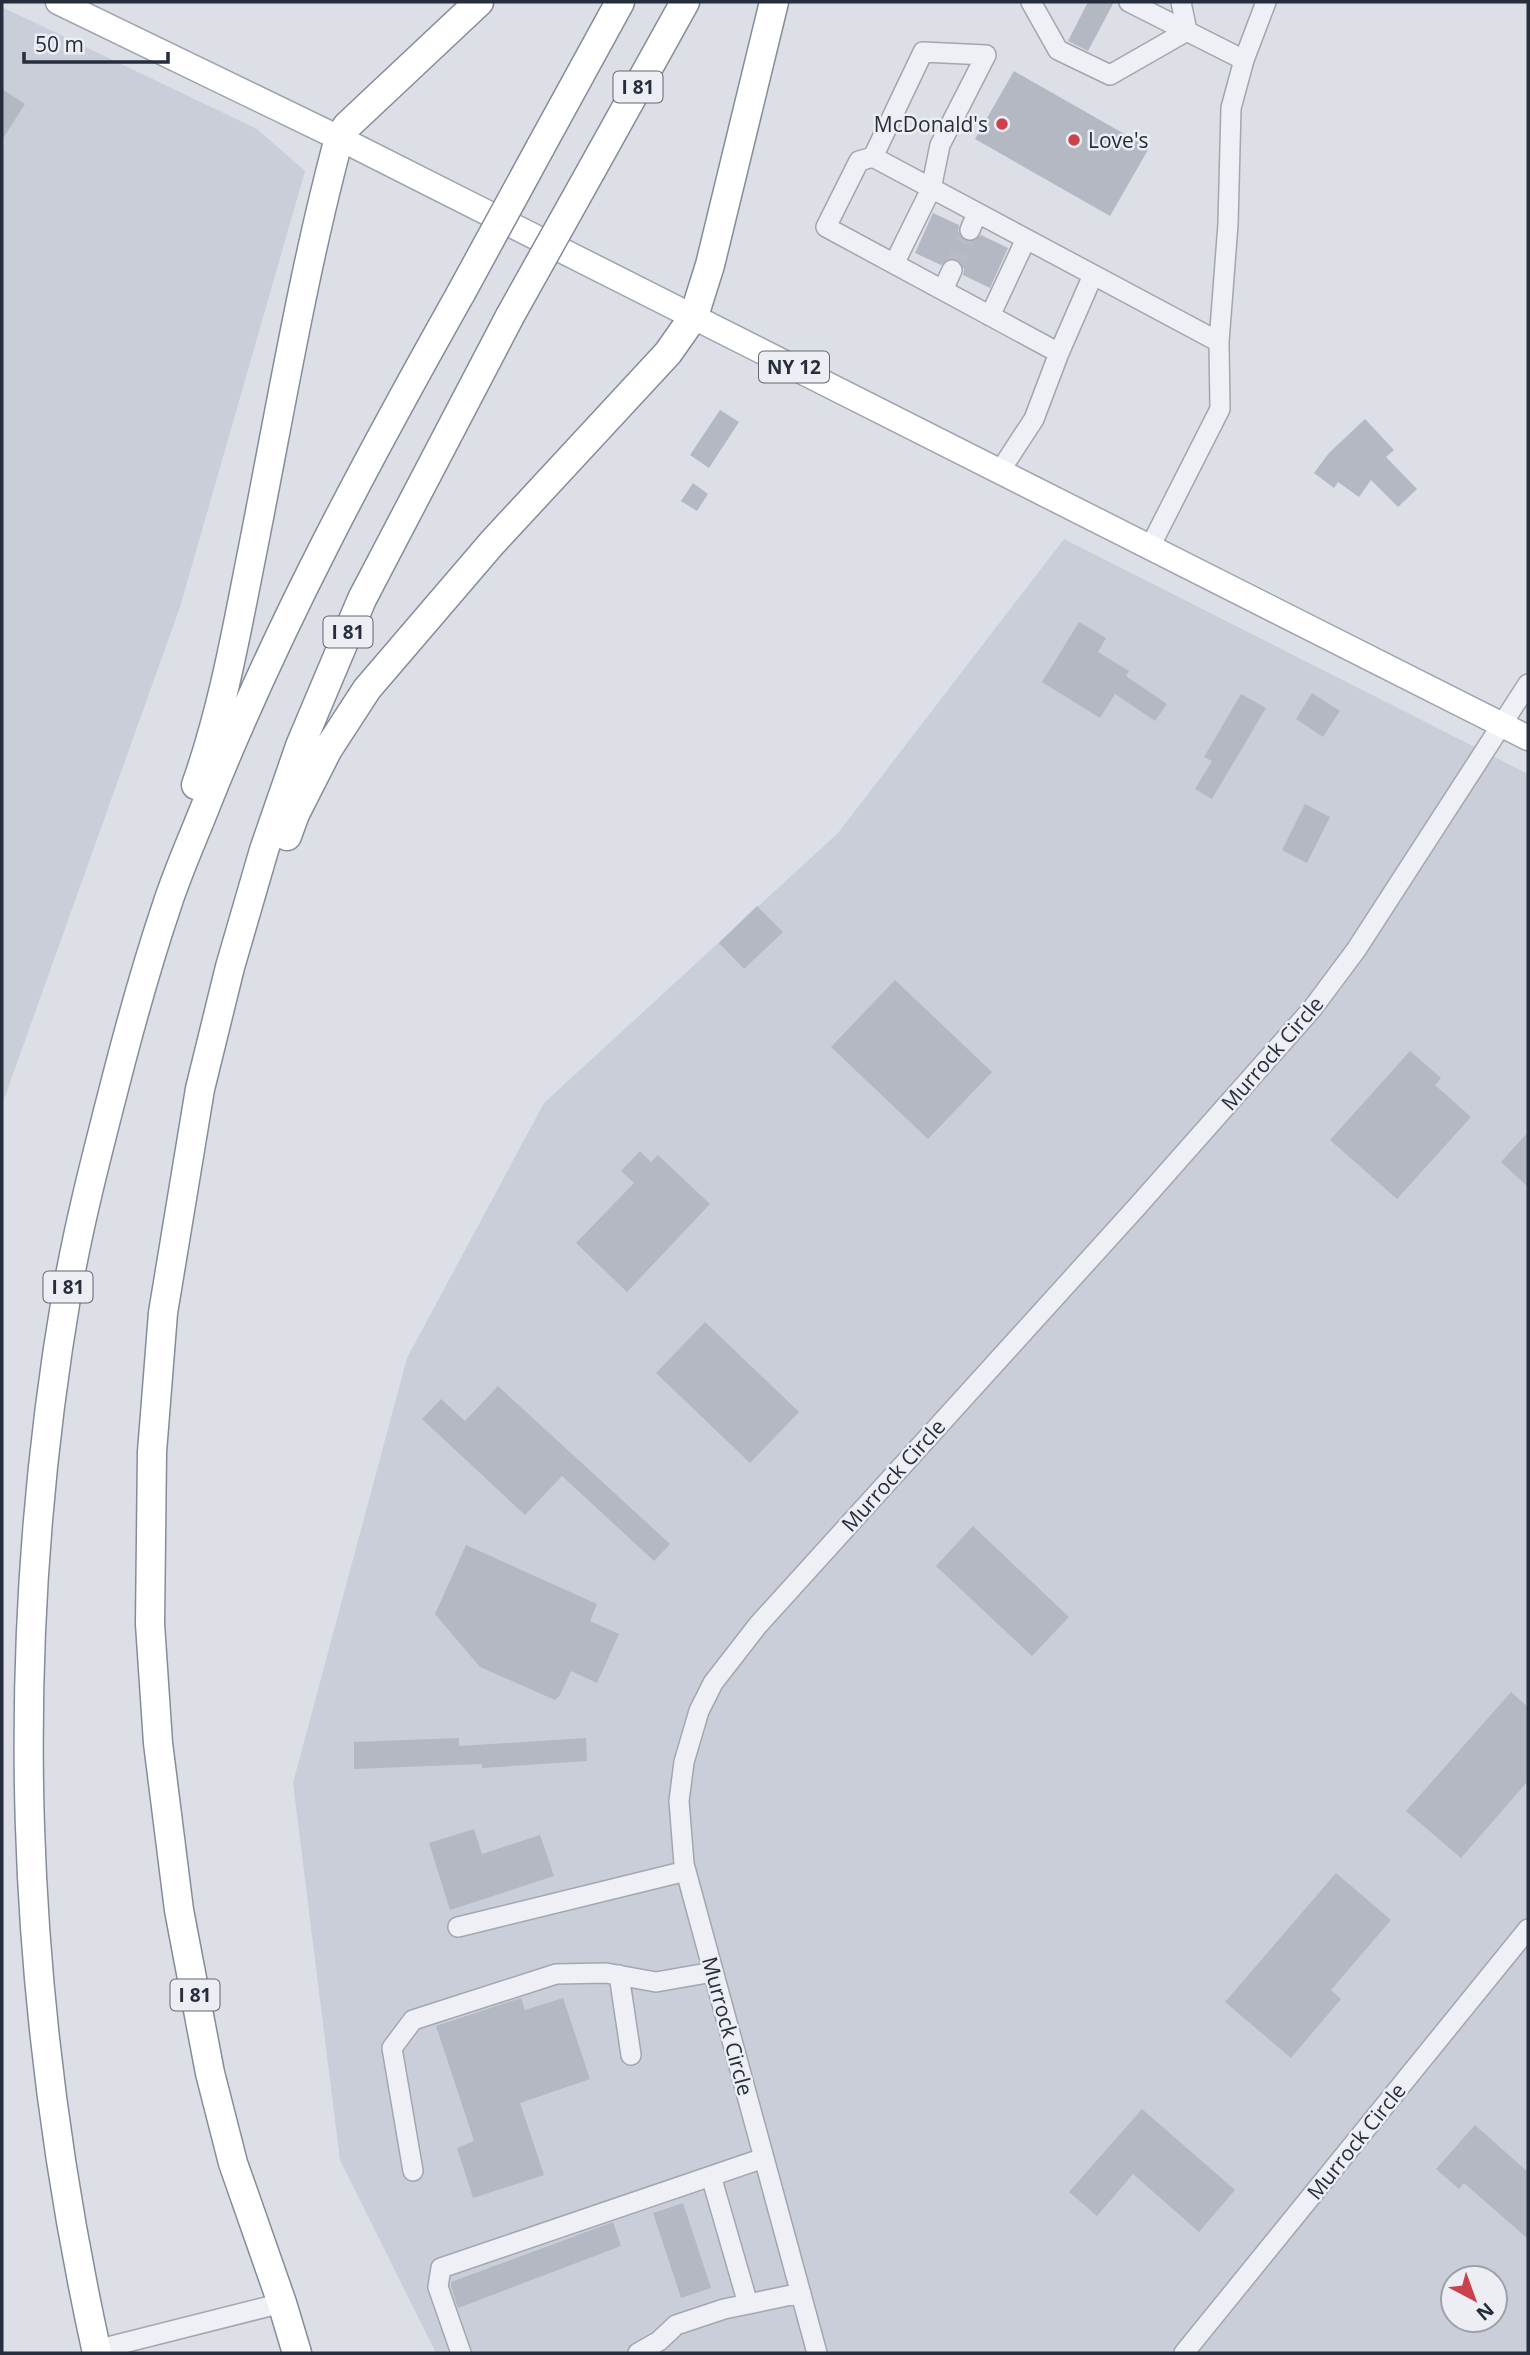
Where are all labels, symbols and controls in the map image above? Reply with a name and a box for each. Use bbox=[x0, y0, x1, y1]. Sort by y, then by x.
scale bar bbox=[24, 21, 168, 65]
text: 50 m bbox=[35, 30, 84, 58]
road number: I 81 bbox=[614, 72, 662, 102]
place label: McDonald's bbox=[874, 110, 988, 138]
marker: McDonald's bbox=[994, 116, 1010, 132]
place label: Love's bbox=[1088, 126, 1149, 154]
marker: Love's bbox=[1066, 132, 1082, 148]
road number: NY 12 bbox=[759, 352, 829, 382]
road number: I 81 bbox=[324, 617, 372, 648]
street label: Murrock Circle bbox=[1215, 990, 1329, 1116]
road number: I 81 bbox=[43, 1272, 92, 1302]
street label: Murrock Circle bbox=[835, 1413, 951, 1537]
street label: Murrock Circle bbox=[696, 1954, 760, 2098]
road number: I 81 bbox=[170, 1980, 220, 2010]
street label: Murrock Circle bbox=[1300, 2077, 1412, 2205]
north arrow bbox=[1439, 2264, 1509, 2334]
text: N bbox=[1471, 2297, 1500, 2327]

